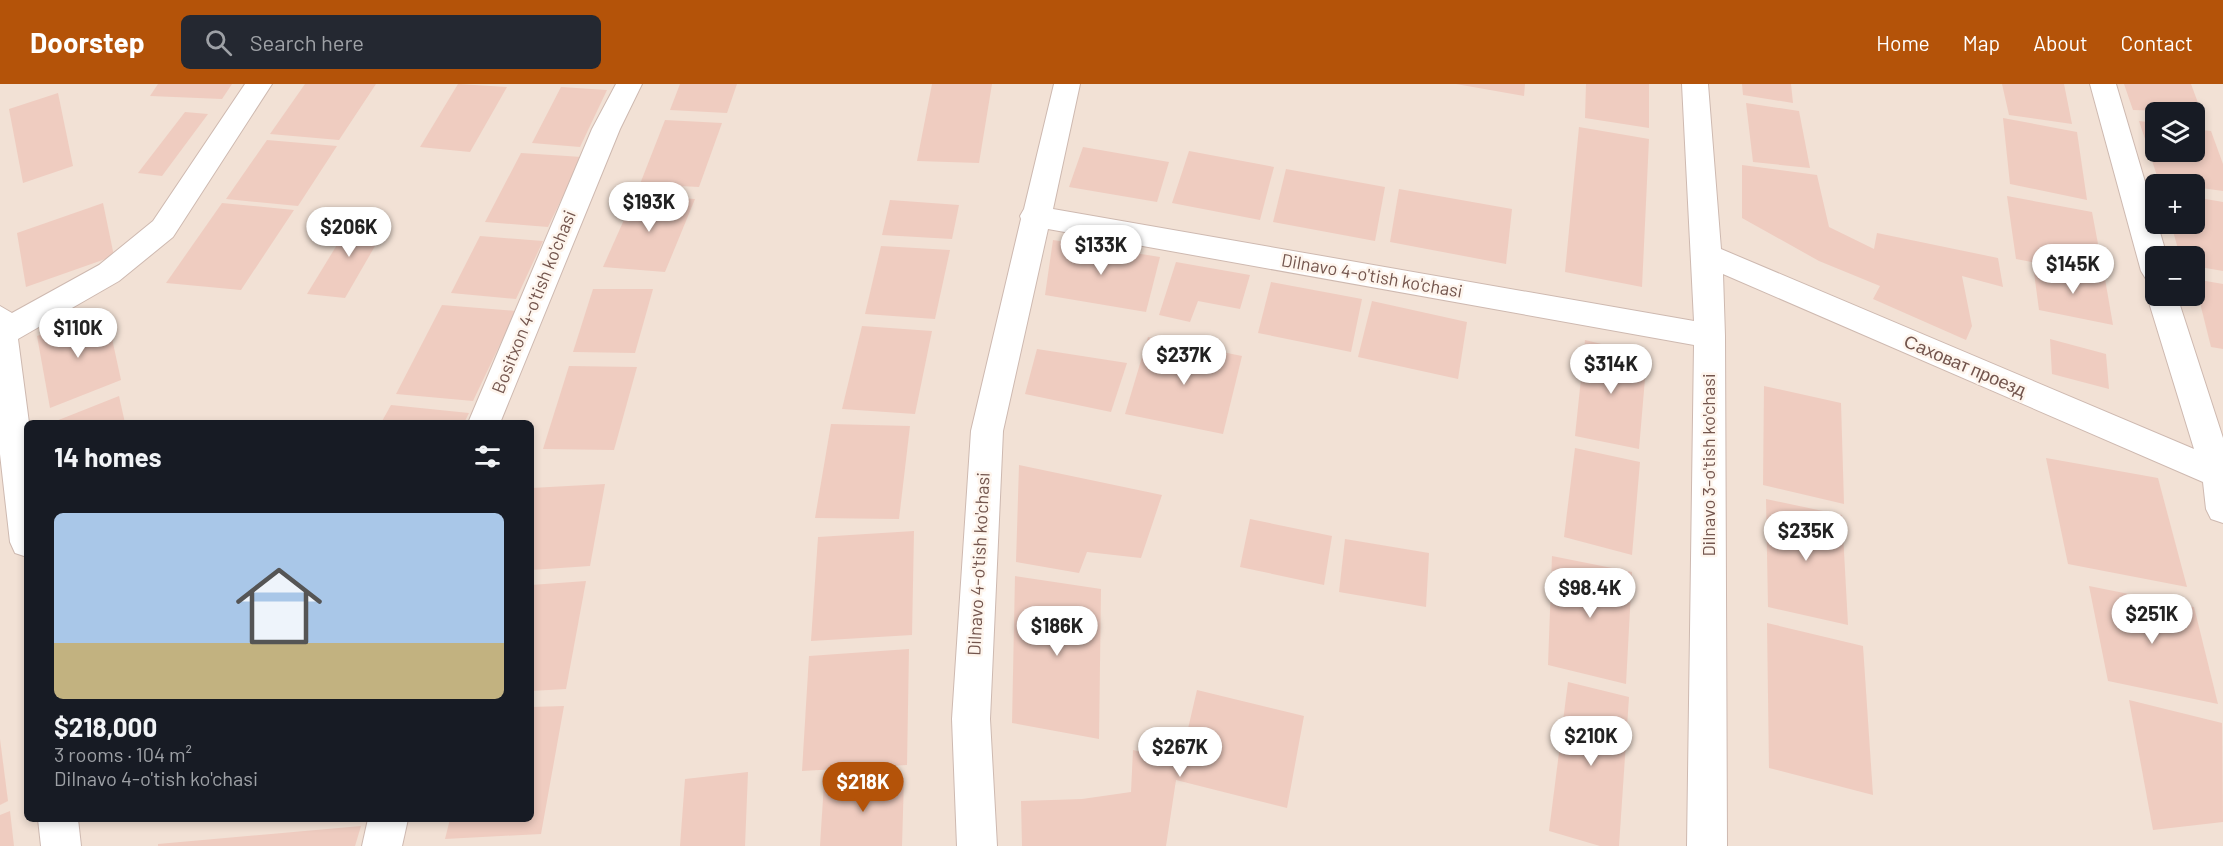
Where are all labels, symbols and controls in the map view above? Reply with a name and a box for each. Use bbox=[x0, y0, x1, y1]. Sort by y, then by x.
search box bbox=[181, 15, 601, 69]
text: Doorstep bbox=[30, 25, 145, 59]
icon: search bbox=[202, 26, 235, 59]
text: Search here bbox=[250, 29, 364, 55]
text: Home bbox=[1876, 30, 1930, 55]
text: Map bbox=[1963, 30, 2000, 55]
text: About bbox=[2033, 30, 2088, 55]
text: Contact bbox=[2121, 30, 2193, 55]
map controls bbox=[2145, 102, 2205, 306]
button: layers bbox=[2145, 102, 2205, 162]
button: + bbox=[2145, 174, 2205, 234]
pin: $193K bbox=[607, 182, 691, 233]
text: $193K bbox=[623, 189, 675, 213]
pin: $206K bbox=[307, 207, 391, 258]
street label: Bositxon 4-o'tish ko'chasi bbox=[486, 207, 580, 396]
text: $206K bbox=[320, 214, 378, 238]
pin: $133K bbox=[1059, 225, 1143, 276]
text: $133K bbox=[1075, 232, 1127, 256]
pin: $145K bbox=[2031, 244, 2115, 295]
button: − bbox=[2145, 246, 2205, 306]
street label: Dilnavo 4-o'tish ko'chasi bbox=[1280, 248, 1465, 302]
text: $145K bbox=[2046, 251, 2100, 275]
pin: $110K bbox=[36, 308, 120, 359]
text: $110K bbox=[53, 315, 103, 339]
street label: Саховат проезд bbox=[1901, 329, 2030, 401]
pin: $237K bbox=[1142, 335, 1226, 386]
text: $237K bbox=[1156, 342, 1212, 366]
pin: $314K bbox=[1569, 344, 1653, 395]
text: $314K bbox=[1584, 351, 1638, 375]
street label: Dilnavo 3-o'tish ko'chasi bbox=[1697, 374, 1719, 557]
icon: filters bbox=[471, 440, 504, 473]
text: 14 homes bbox=[54, 441, 161, 472]
street label: Dilnavo 4-o'tish ko'chasi bbox=[962, 472, 994, 656]
pin: $235K bbox=[1764, 511, 1848, 562]
text: $235K bbox=[1778, 518, 1834, 542]
icon: home bbox=[225, 552, 333, 660]
pin: $98.4K bbox=[1541, 568, 1639, 619]
text: $98.4K bbox=[1559, 575, 1621, 599]
pin: $251K bbox=[2110, 594, 2194, 645]
text: $251K bbox=[2126, 601, 2178, 625]
pin: $186K bbox=[1015, 606, 1099, 657]
text: $186K bbox=[1031, 613, 1083, 637]
text: $218,000 bbox=[54, 711, 157, 742]
pin: $210K bbox=[1549, 716, 1633, 767]
text: $210K bbox=[1564, 723, 1618, 747]
pin: $267K bbox=[1138, 727, 1222, 778]
text: $267K bbox=[1152, 734, 1208, 758]
text: 3 rooms · 104 m² bbox=[54, 742, 192, 766]
pin: $218K bbox=[821, 762, 905, 813]
text: Dilnavo 4-o'tish ko'chasi bbox=[54, 766, 258, 790]
text: $218K bbox=[837, 769, 889, 793]

